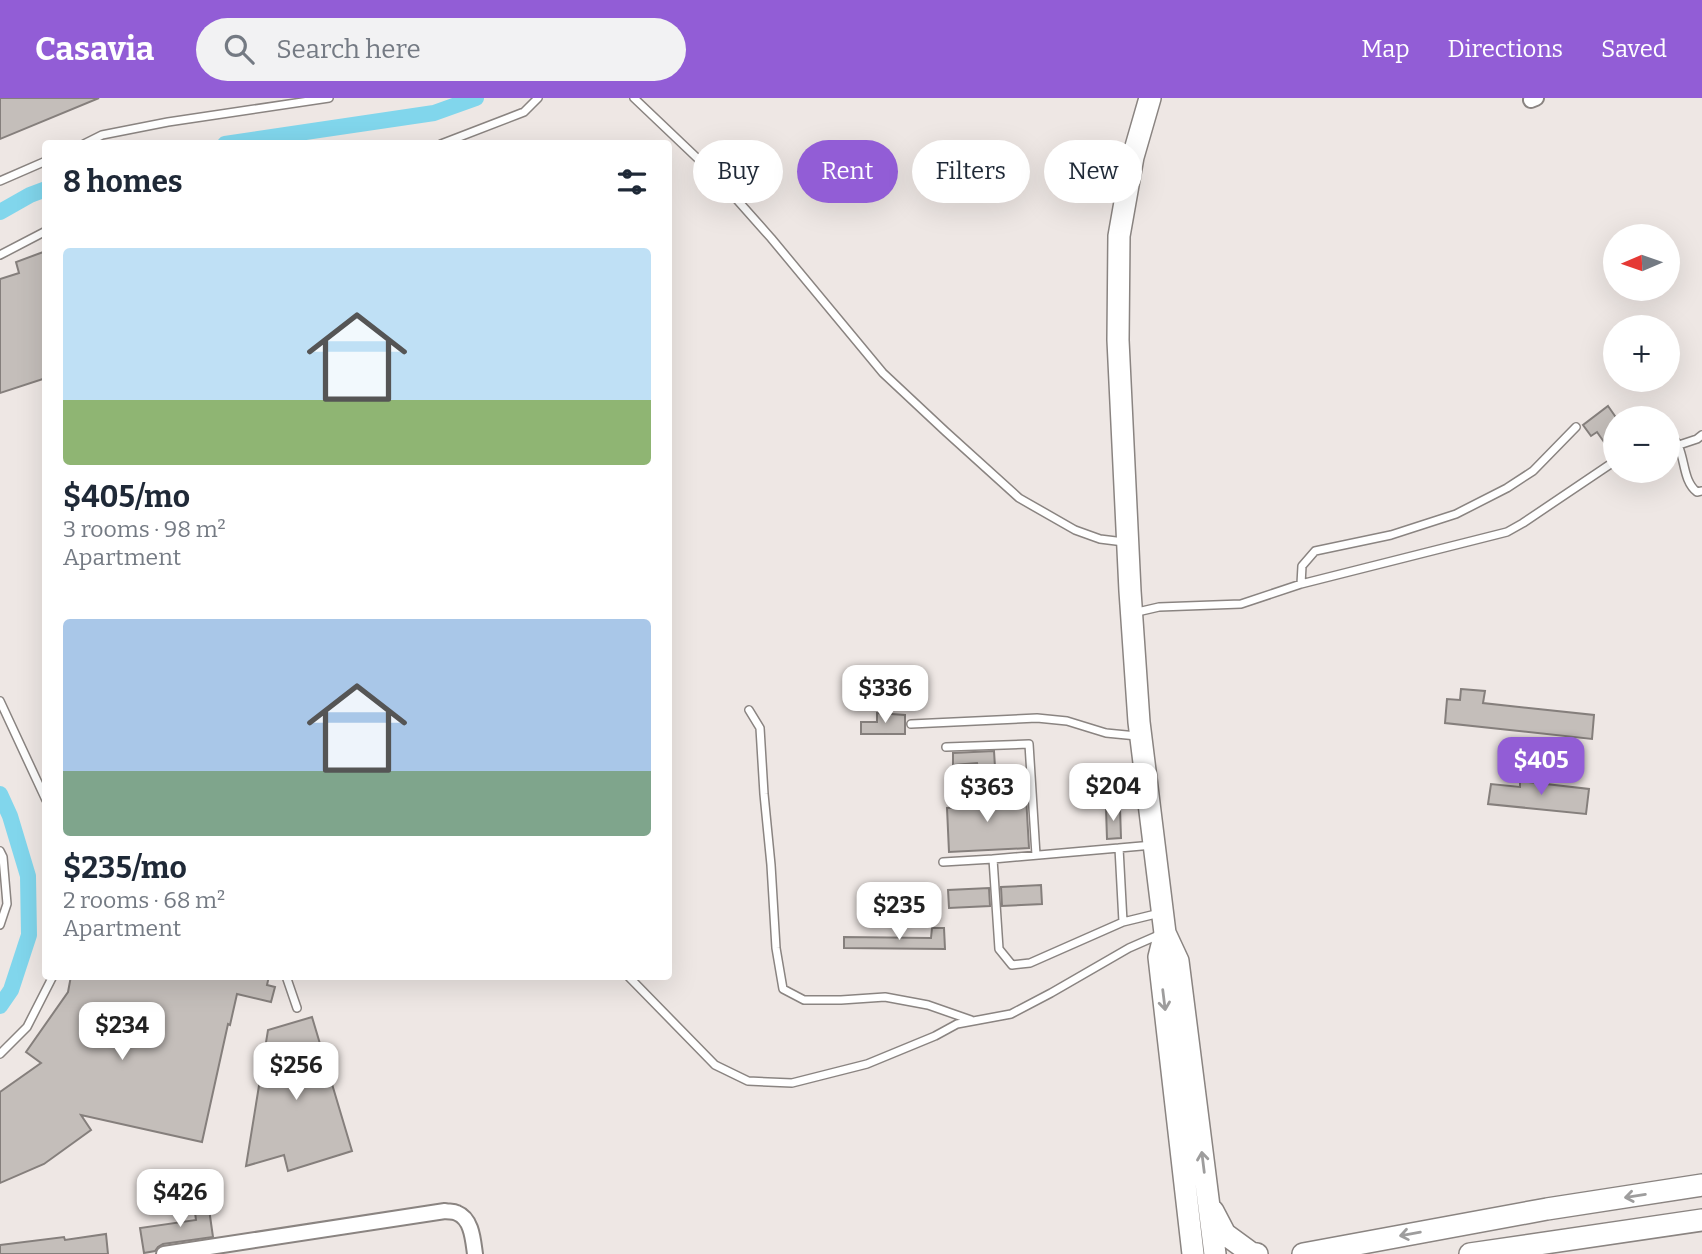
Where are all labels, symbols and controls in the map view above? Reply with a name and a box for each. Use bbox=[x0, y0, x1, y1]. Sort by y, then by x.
search box bbox=[196, 18, 686, 81]
text: Casavia bbox=[35, 29, 154, 69]
icon: search bbox=[220, 30, 258, 68]
text: Search here bbox=[276, 34, 421, 65]
text: Map bbox=[1361, 35, 1410, 63]
text: Directions bbox=[1448, 35, 1563, 63]
text: Saved bbox=[1601, 35, 1667, 63]
chip: Buy bbox=[693, 140, 783, 203]
chip: Rent bbox=[797, 140, 898, 203]
chip: Filters bbox=[912, 140, 1030, 203]
chip: New bbox=[1044, 140, 1142, 203]
icon: filters bbox=[613, 163, 651, 201]
text: 8 homes bbox=[63, 164, 183, 200]
north arrow bbox=[1603, 224, 1680, 301]
map controls bbox=[1603, 224, 1680, 483]
icon: home bbox=[294, 294, 420, 420]
button: + bbox=[1603, 315, 1680, 392]
button: − bbox=[1603, 406, 1680, 483]
text: $405/mo bbox=[63, 479, 190, 515]
text: 3 rooms · 98 m² bbox=[63, 515, 226, 543]
text: Apartment bbox=[63, 543, 181, 571]
icon: home bbox=[294, 665, 420, 791]
pin: $336 bbox=[844, 666, 926, 725]
text: $336 bbox=[858, 674, 912, 702]
pin: $405 bbox=[1500, 738, 1582, 797]
text: $405 bbox=[1513, 746, 1569, 774]
pin: $363 bbox=[946, 764, 1028, 824]
pin: $204 bbox=[1072, 764, 1154, 823]
text: $204 bbox=[1085, 772, 1141, 800]
text: $363 bbox=[960, 773, 1014, 801]
text: $235/mo bbox=[63, 850, 187, 886]
pin: $235 bbox=[858, 882, 940, 942]
text: 2 rooms · 68 m² bbox=[63, 886, 225, 914]
text: $235 bbox=[873, 891, 925, 919]
text: Apartment bbox=[63, 914, 181, 942]
one-way arrow bbox=[1157, 988, 1170, 1011]
pin: $234 bbox=[81, 1002, 163, 1062]
text: $234 bbox=[95, 1011, 149, 1039]
pin: $256 bbox=[255, 1042, 337, 1102]
text: $256 bbox=[269, 1051, 323, 1079]
one-way arrow bbox=[1196, 1151, 1209, 1174]
pin: $426 bbox=[139, 1170, 221, 1229]
text: $426 bbox=[153, 1178, 207, 1206]
one-way arrow bbox=[1624, 1189, 1646, 1202]
one-way arrow bbox=[1399, 1228, 1422, 1241]

